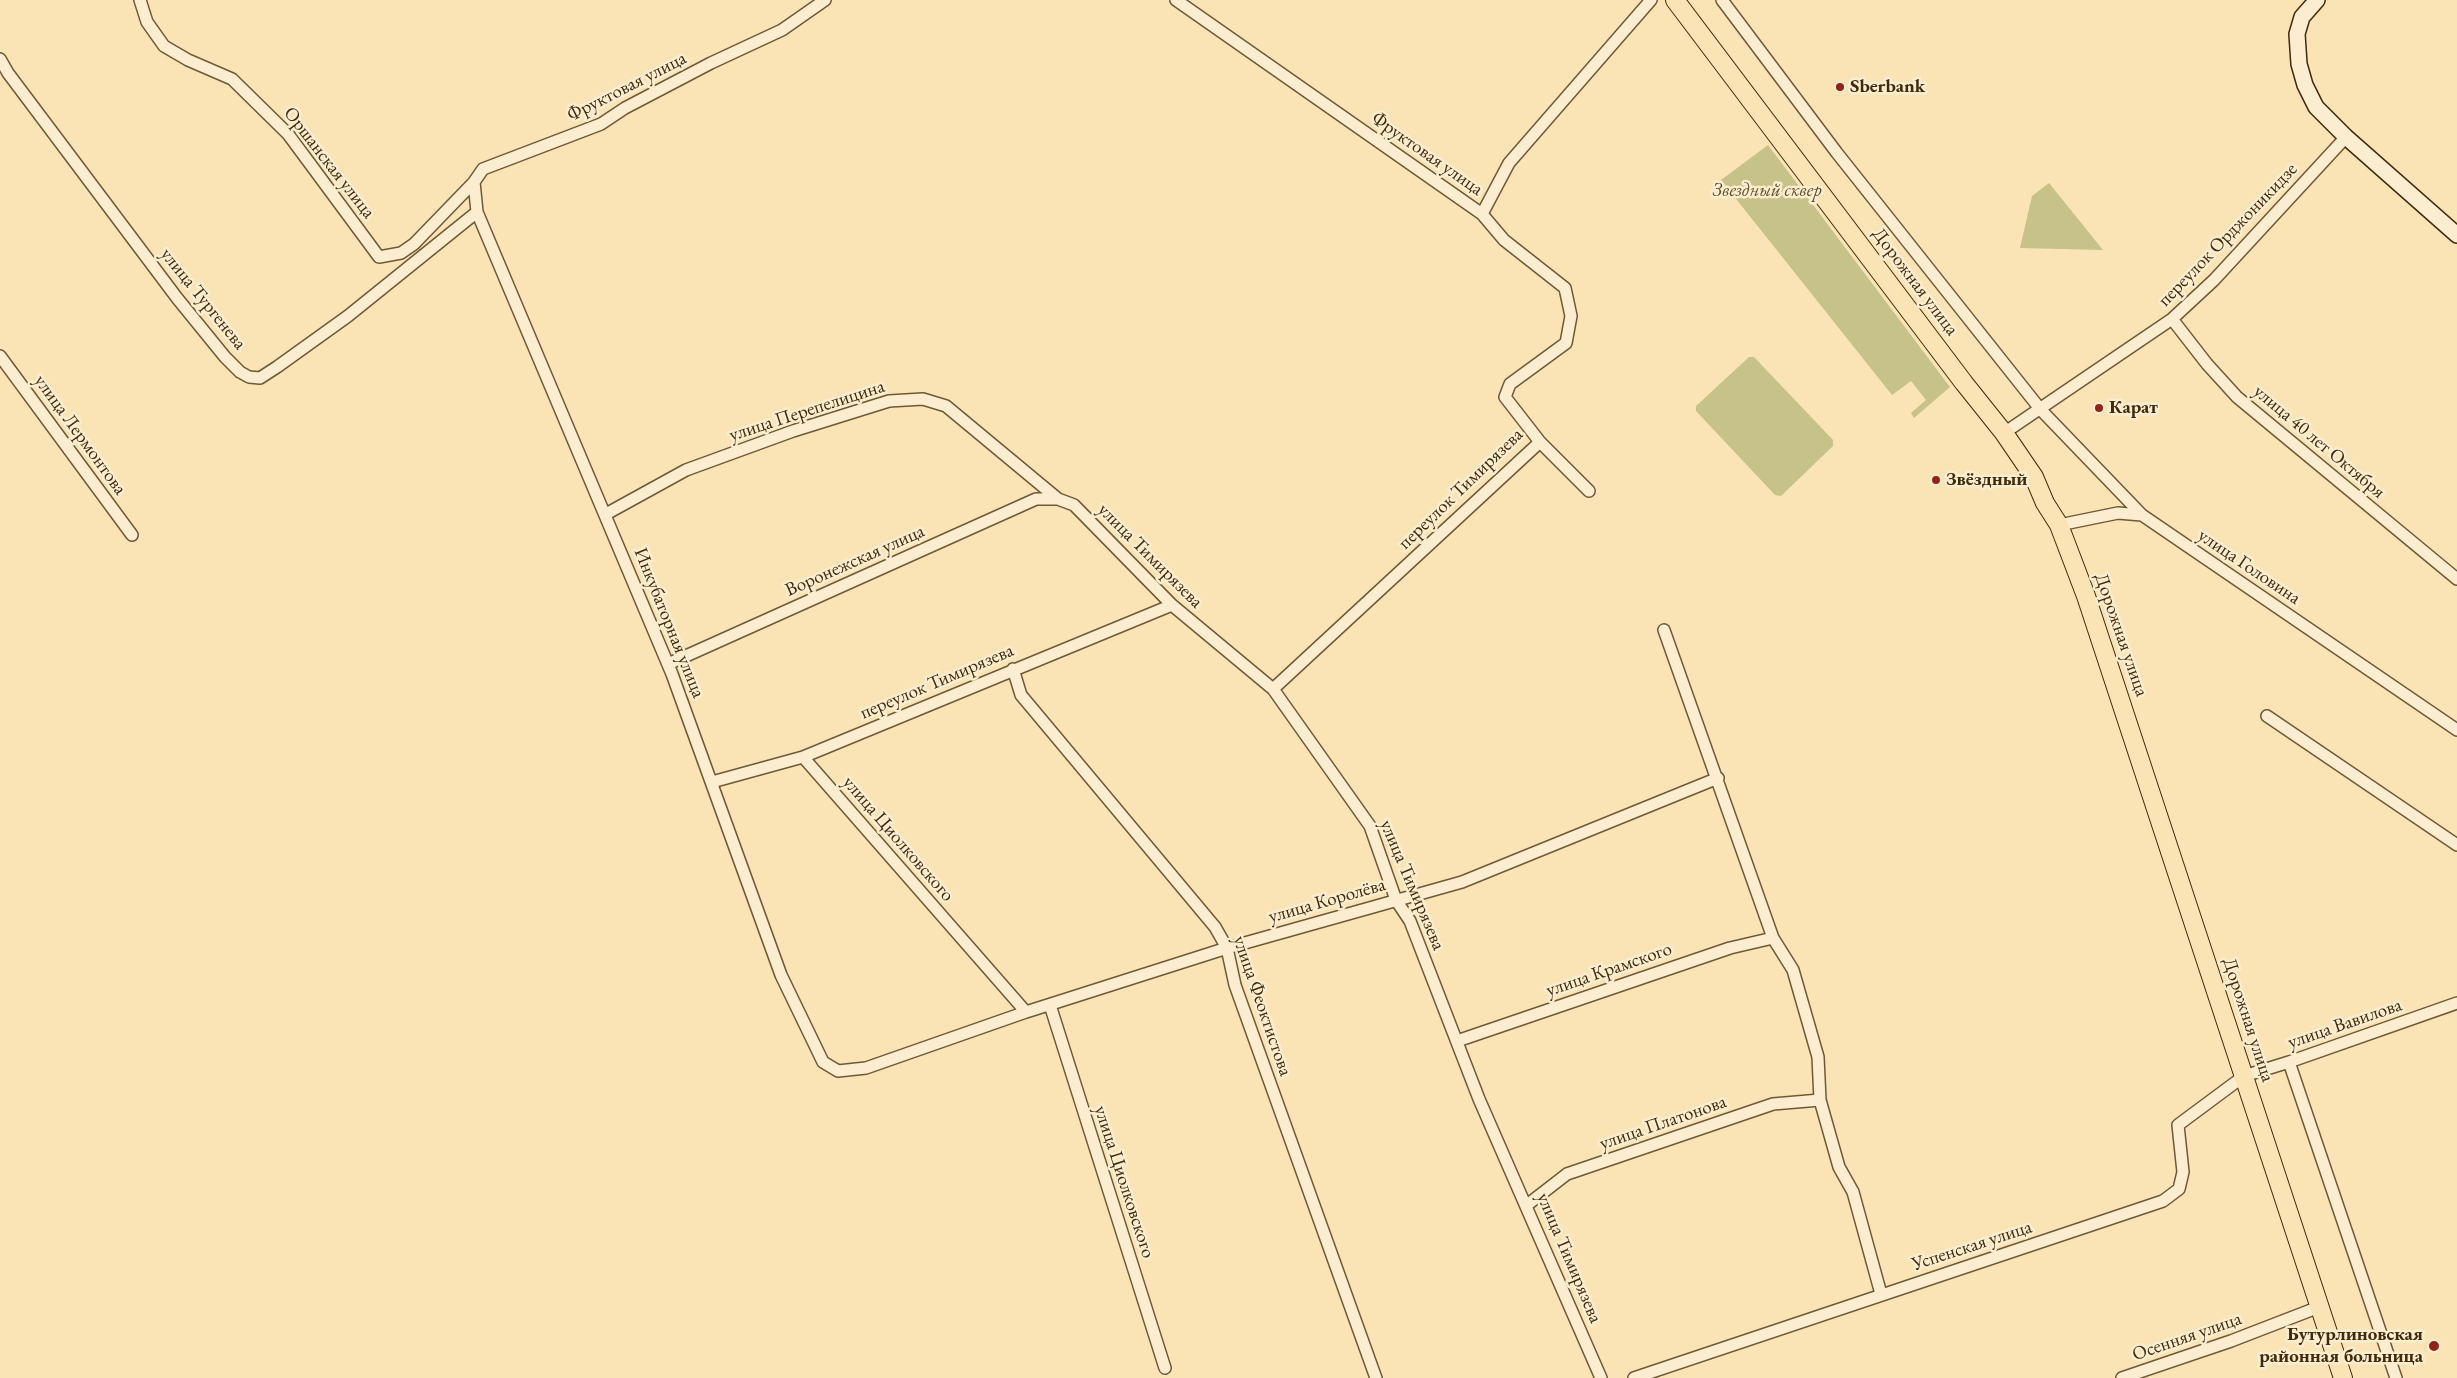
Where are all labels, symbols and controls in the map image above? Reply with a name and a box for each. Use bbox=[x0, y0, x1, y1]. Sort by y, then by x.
street label: Фруктовая улица bbox=[564, 47, 690, 127]
place label: Sberbank bbox=[1850, 76, 1925, 98]
marker: Sberbank bbox=[1834, 81, 1846, 93]
street label: Оршанская улица bbox=[278, 103, 380, 223]
street label: Фруктовая улица bbox=[1367, 107, 1487, 201]
street label: переулок Орджоникидзе bbox=[2154, 158, 2302, 312]
park label: Звездный сквер bbox=[1712, 180, 1822, 202]
street label: Дорожная улица bbox=[1867, 224, 1963, 340]
street label: улица Тургенева bbox=[155, 244, 251, 354]
street label: улица Лермонтова bbox=[29, 371, 131, 499]
street label: улица Перепелицина bbox=[726, 375, 888, 447]
street label: улица 40 лет Октября bbox=[2249, 380, 2389, 504]
place label: Карат bbox=[2109, 397, 2158, 419]
marker: Карат bbox=[2093, 402, 2105, 414]
street label: переулок Тимирязева bbox=[1394, 424, 1528, 554]
place label: Звёздный bbox=[1946, 469, 2027, 491]
marker: Звёздный bbox=[1930, 474, 1942, 486]
street label: улица Тимирязева bbox=[1093, 499, 1207, 613]
street label: Воронежская улица bbox=[782, 520, 928, 602]
street label: улица Головина bbox=[2193, 524, 2305, 610]
street label: Инкубаторная улица bbox=[628, 545, 710, 701]
street label: Дорожная улица bbox=[2089, 570, 2153, 700]
street label: переулок Тимирязева bbox=[857, 639, 1017, 725]
street label: улица Циолковского bbox=[837, 772, 959, 906]
street label: улица Тимирязева bbox=[1374, 816, 1450, 954]
street label: улица Королёва bbox=[1266, 873, 1388, 929]
street label: улица Феоктистова bbox=[1227, 933, 1297, 1079]
street label: улица Крамского bbox=[1543, 938, 1675, 1002]
street label: Дорожная улица bbox=[2217, 955, 2279, 1085]
street label: улица Вавилова bbox=[2285, 994, 2405, 1054]
street label: улица Платонова bbox=[1597, 1091, 1729, 1155]
street label: улица Циолковского bbox=[1089, 1103, 1159, 1261]
street label: улица Тимирязева bbox=[1531, 1189, 1607, 1327]
street label: Успенская улица bbox=[1909, 1216, 2035, 1276]
street label: Осенняя улица bbox=[2129, 1308, 2245, 1366]
place label: Бутурлиновская районная больница bbox=[2259, 1324, 2423, 1368]
marker: Бутурлиновская районная больница bbox=[2427, 1339, 2441, 1353]

